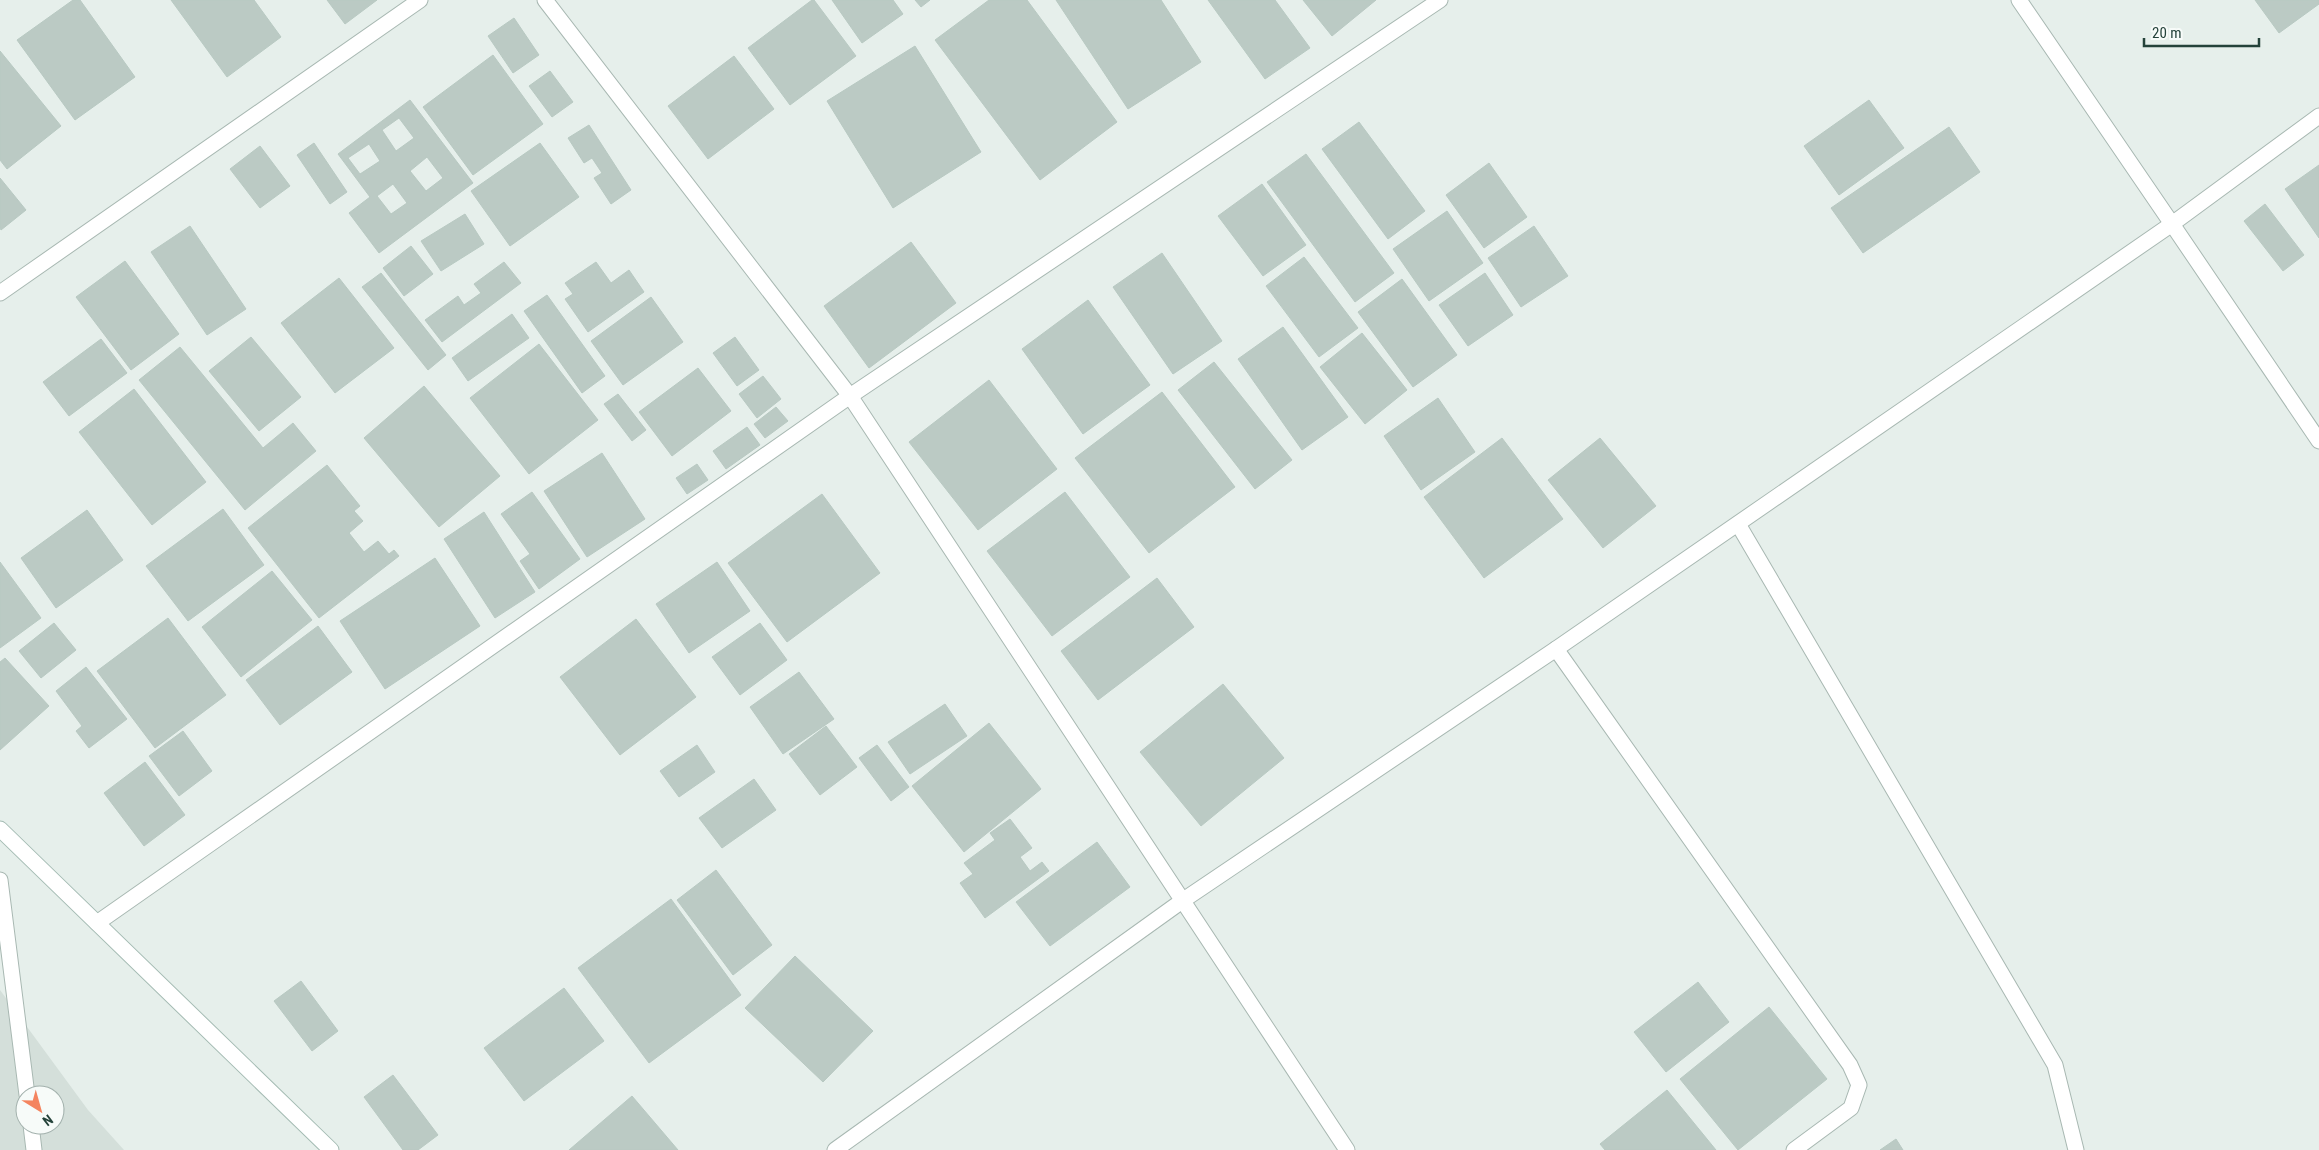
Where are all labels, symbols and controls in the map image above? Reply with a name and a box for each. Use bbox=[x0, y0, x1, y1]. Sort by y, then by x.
scale bar bbox=[2144, 15, 2259, 47]
text: 20 m bbox=[2152, 24, 2182, 42]
north arrow bbox=[15, 1085, 65, 1135]
text: N bbox=[40, 1111, 56, 1129]

